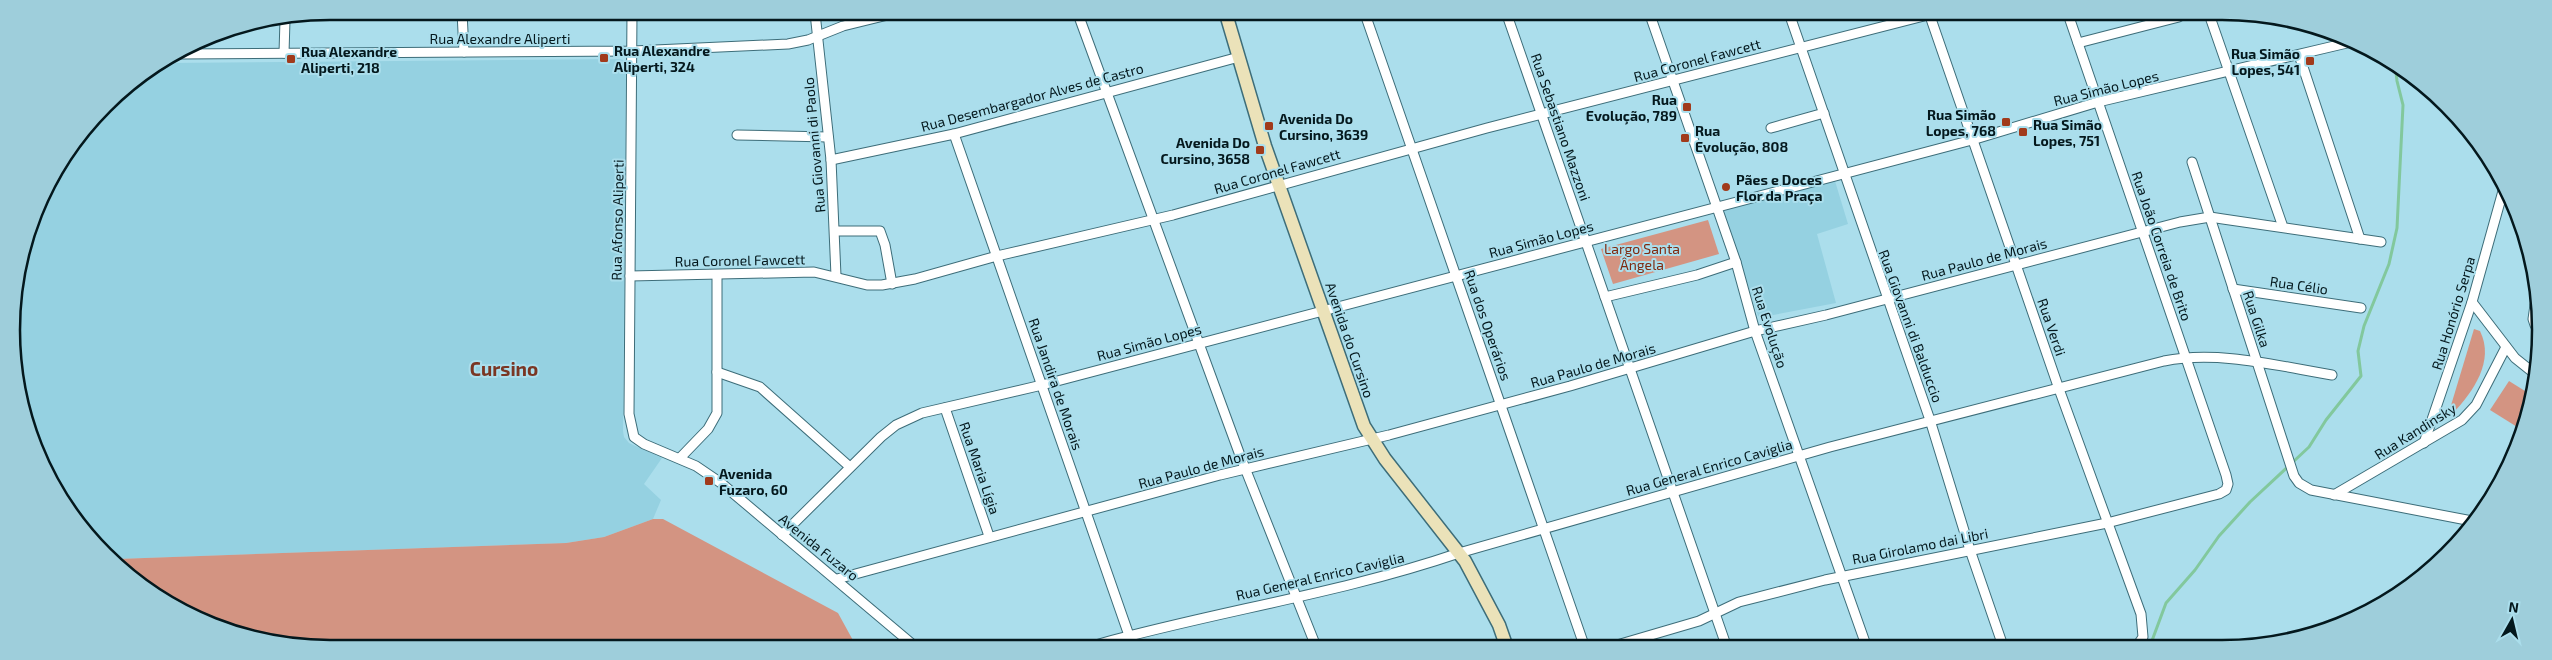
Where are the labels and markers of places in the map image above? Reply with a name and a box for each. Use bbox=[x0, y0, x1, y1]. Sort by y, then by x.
place label: Rua Alexandre Aliperti, 324 bbox=[614, 42, 710, 75]
place label: Rua Alexandre Aliperti, 218 bbox=[301, 43, 397, 76]
place label: Rua Simão Lopes, 541 bbox=[2231, 45, 2300, 78]
marker: Rua Alexandre Aliperti, 324 bbox=[598, 52, 610, 64]
marker: Rua Alexandre Aliperti, 218 bbox=[285, 53, 297, 65]
marker: Rua Simão Lopes, 541 bbox=[2304, 55, 2316, 67]
place label: Rua Evolução, 789 bbox=[1586, 91, 1677, 125]
marker: Rua Evolução, 789 bbox=[1681, 101, 1693, 113]
place label: Rua Simão Lopes, 768 bbox=[1926, 106, 1996, 139]
place label: Avenida Do Cursino, 3639 bbox=[1279, 110, 1368, 143]
marker: Rua Simão Lopes, 768 bbox=[2000, 116, 2012, 128]
place label: Rua Simão Lopes, 751 bbox=[2033, 116, 2102, 149]
marker: Avenida Do Cursino, 3639 bbox=[1263, 120, 1275, 132]
place label: Rua Evolução, 808 bbox=[1695, 122, 1788, 156]
marker: Rua Simão Lopes, 751 bbox=[2017, 126, 2029, 138]
marker: Rua Evolução, 808 bbox=[1679, 132, 1691, 144]
place label: Avenida Do Cursino, 3658 bbox=[1160, 134, 1250, 167]
marker: Avenida Do Cursino, 3658 bbox=[1254, 144, 1266, 156]
place label: Pães e Doces Flor da Praça bbox=[1736, 171, 1822, 205]
marker: Pães e Doces Flor da Praça bbox=[1720, 181, 1732, 193]
place label: Avenida Fuzaro, 60 bbox=[719, 465, 788, 498]
marker: Avenida Fuzaro, 60 bbox=[703, 475, 715, 487]

